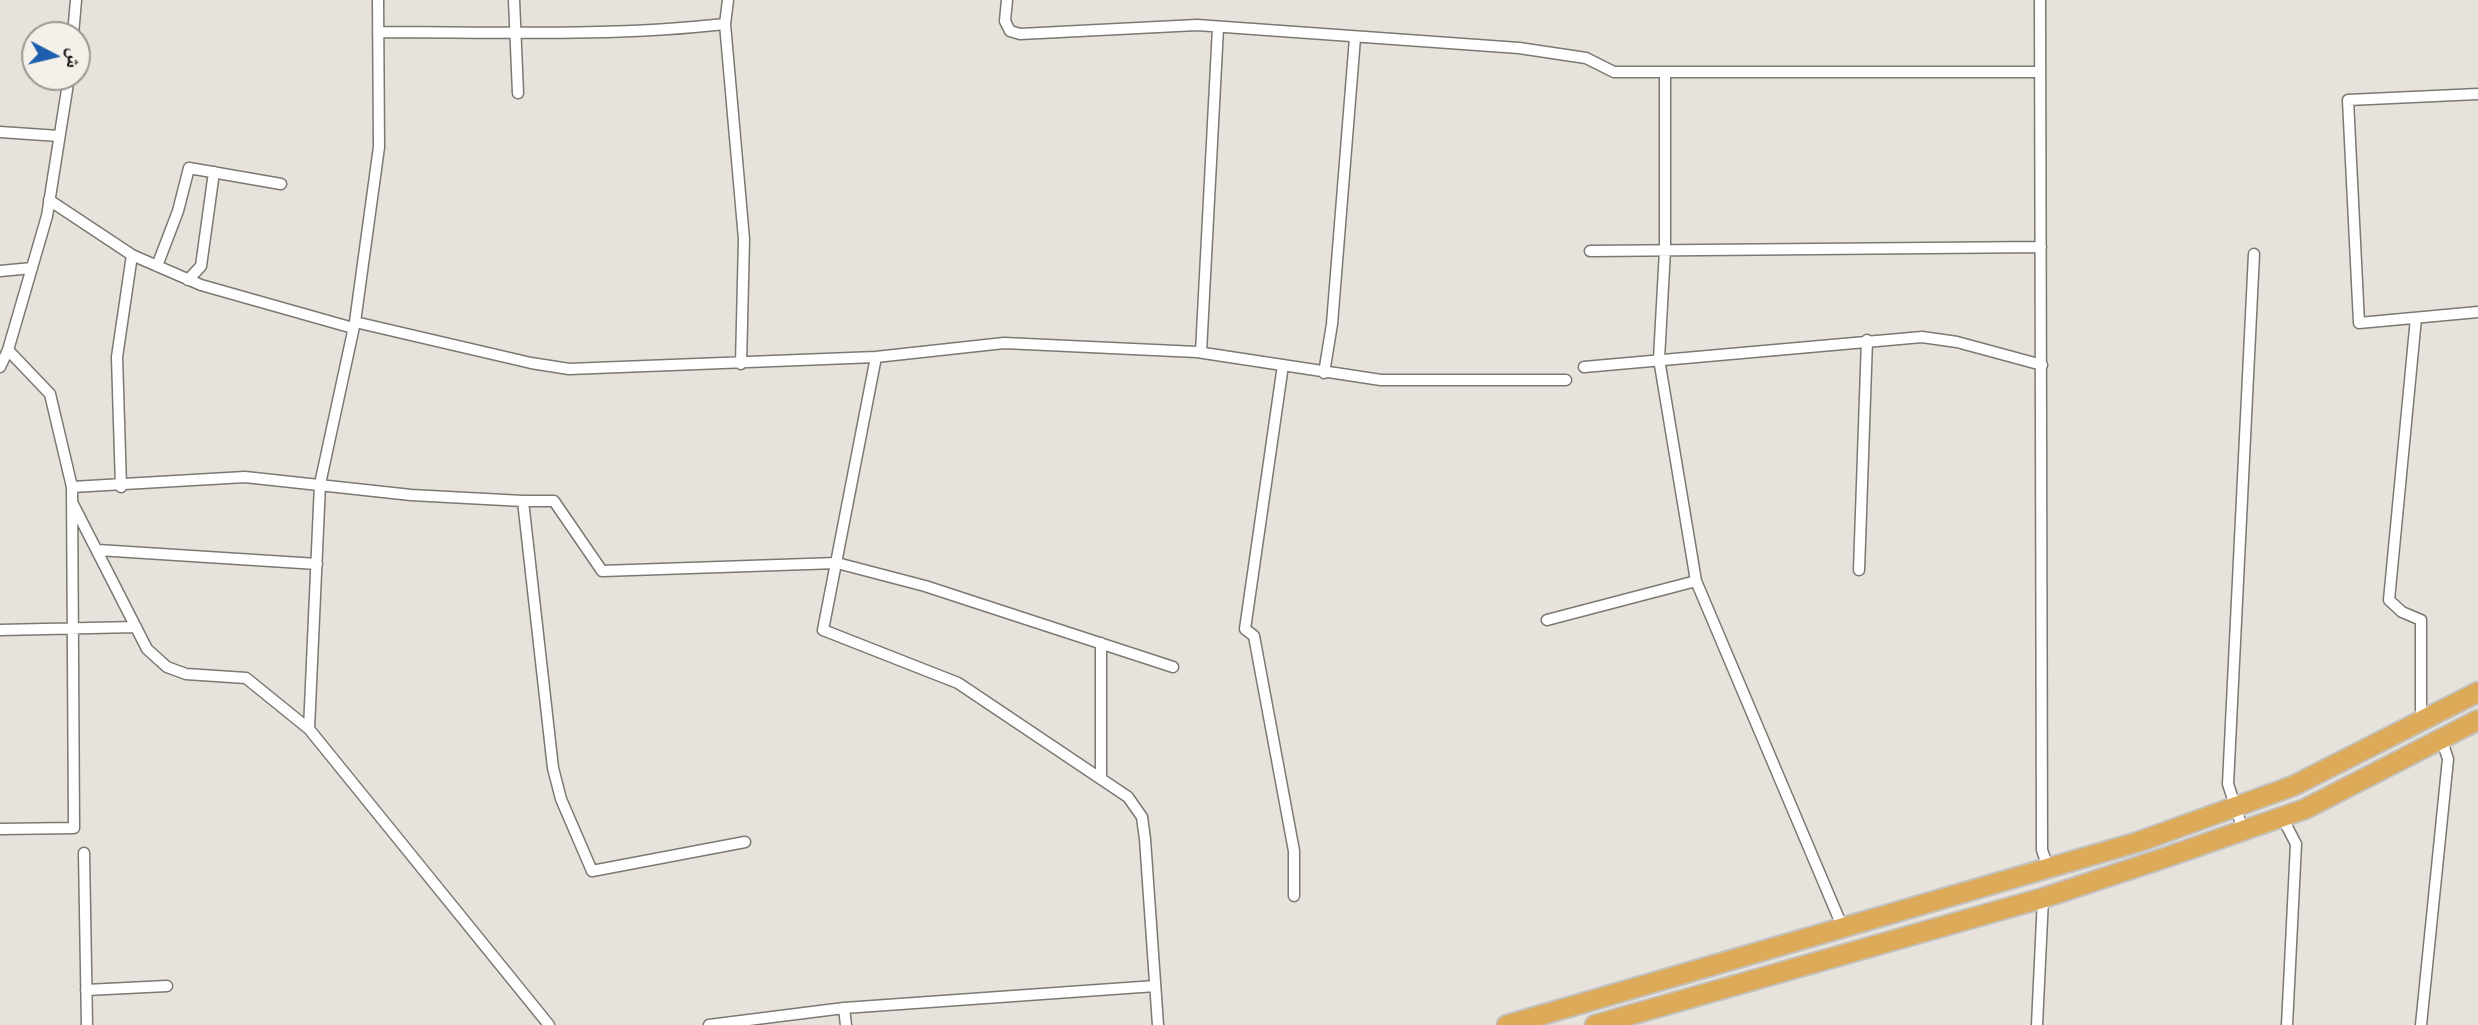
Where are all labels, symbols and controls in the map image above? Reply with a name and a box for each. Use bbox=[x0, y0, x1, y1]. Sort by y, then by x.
north arrow bbox=[21, 21, 91, 91]
text: ش bbox=[63, 47, 88, 70]

